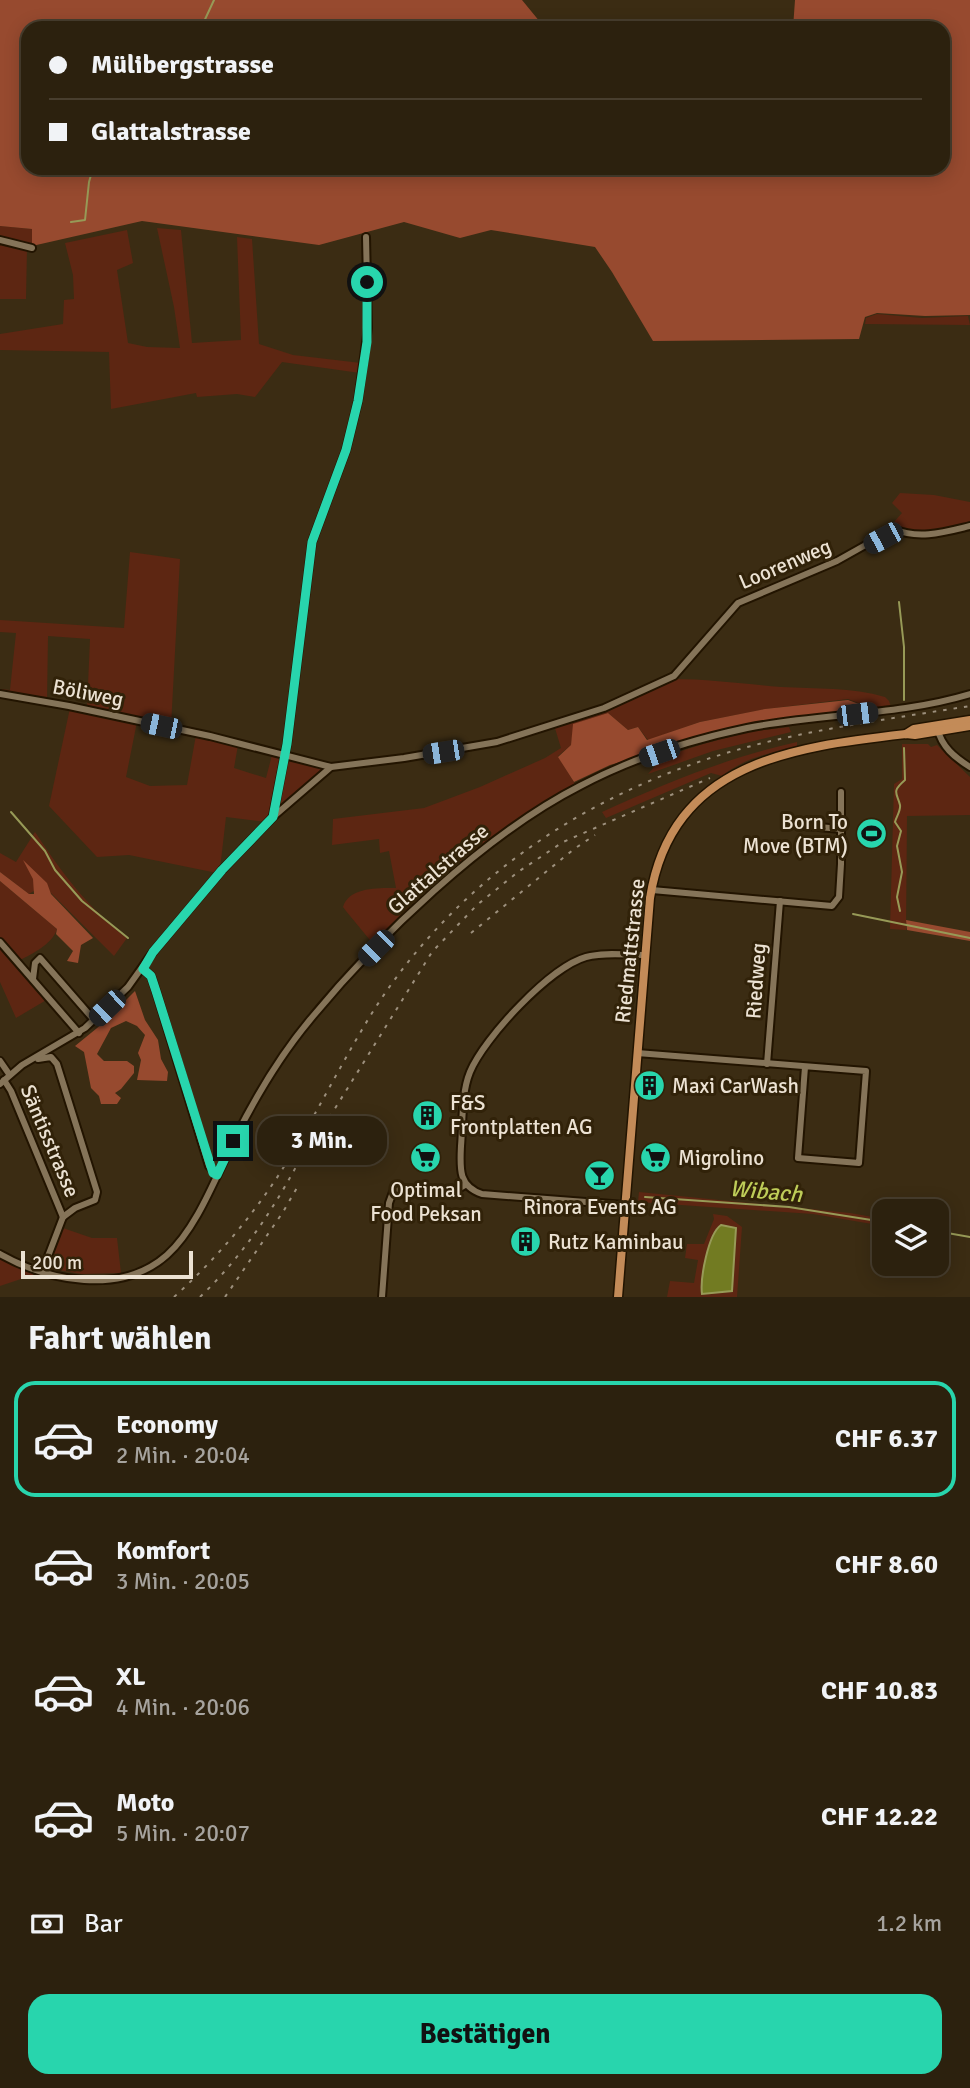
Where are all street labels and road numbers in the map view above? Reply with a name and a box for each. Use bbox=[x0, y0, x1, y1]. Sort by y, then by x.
street label: Loorenweg bbox=[735, 533, 835, 595]
street label: Böliweg bbox=[50, 673, 126, 713]
street label: Glattalstrasse bbox=[382, 818, 494, 920]
street label: Riedmattstrasse bbox=[609, 877, 651, 1025]
street label: Riedweg bbox=[740, 942, 772, 1020]
street label: Säntisstrasse bbox=[15, 1081, 85, 1201]

